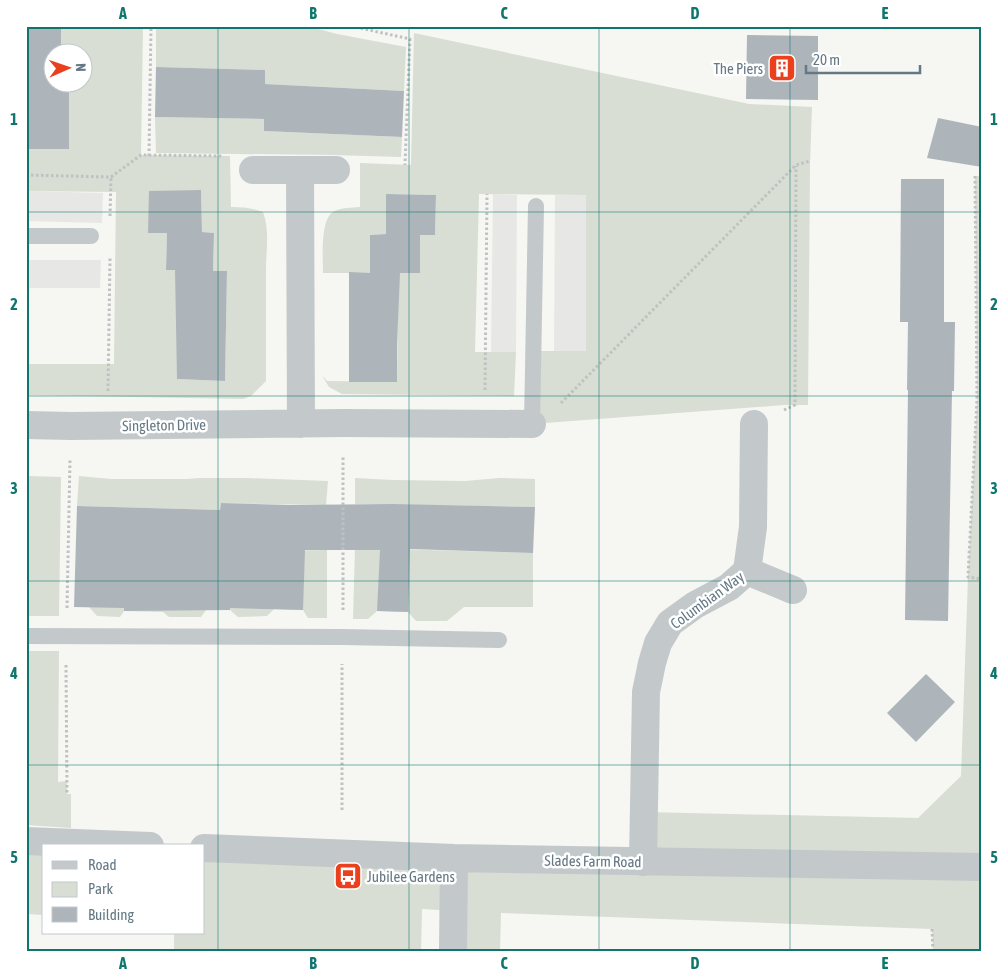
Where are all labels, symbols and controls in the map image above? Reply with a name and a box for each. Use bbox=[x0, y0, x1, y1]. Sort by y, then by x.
text: A bbox=[118, 4, 127, 22]
text: B bbox=[309, 4, 317, 22]
text: C bbox=[500, 4, 508, 22]
text: D bbox=[691, 4, 700, 22]
text: E bbox=[882, 4, 889, 22]
north arrow bbox=[42, 42, 92, 92]
scale bar bbox=[806, 42, 919, 74]
text: 20 m bbox=[813, 51, 840, 68]
building icon: The Piers bbox=[767, 53, 797, 83]
place label: The Piers bbox=[714, 60, 763, 77]
text: N bbox=[73, 63, 89, 72]
text: 1 bbox=[10, 110, 18, 128]
text: 1 bbox=[990, 110, 998, 128]
text: 2 bbox=[10, 295, 18, 313]
text: 2 bbox=[990, 295, 998, 313]
street label: Singleton Drive bbox=[122, 416, 206, 434]
text: 3 bbox=[10, 479, 18, 497]
text: 3 bbox=[990, 479, 998, 497]
street label: Columbian Way bbox=[667, 568, 747, 632]
text: 4 bbox=[9, 664, 18, 682]
text: 4 bbox=[989, 664, 998, 682]
legend bbox=[42, 844, 205, 934]
text: 5 bbox=[10, 848, 18, 866]
text: 5 bbox=[990, 848, 998, 866]
street label: Slades Farm Road bbox=[544, 852, 642, 870]
text: Road bbox=[88, 856, 117, 873]
bus stop icon: Jubilee Gardens bbox=[333, 861, 363, 891]
place label: Jubilee Gardens bbox=[367, 868, 455, 885]
text: Park bbox=[88, 880, 113, 897]
text: Building bbox=[88, 906, 134, 923]
text: A bbox=[118, 954, 127, 972]
text: B bbox=[309, 954, 317, 972]
text: C bbox=[500, 954, 508, 972]
text: D bbox=[691, 954, 700, 972]
text: E bbox=[882, 954, 889, 972]

